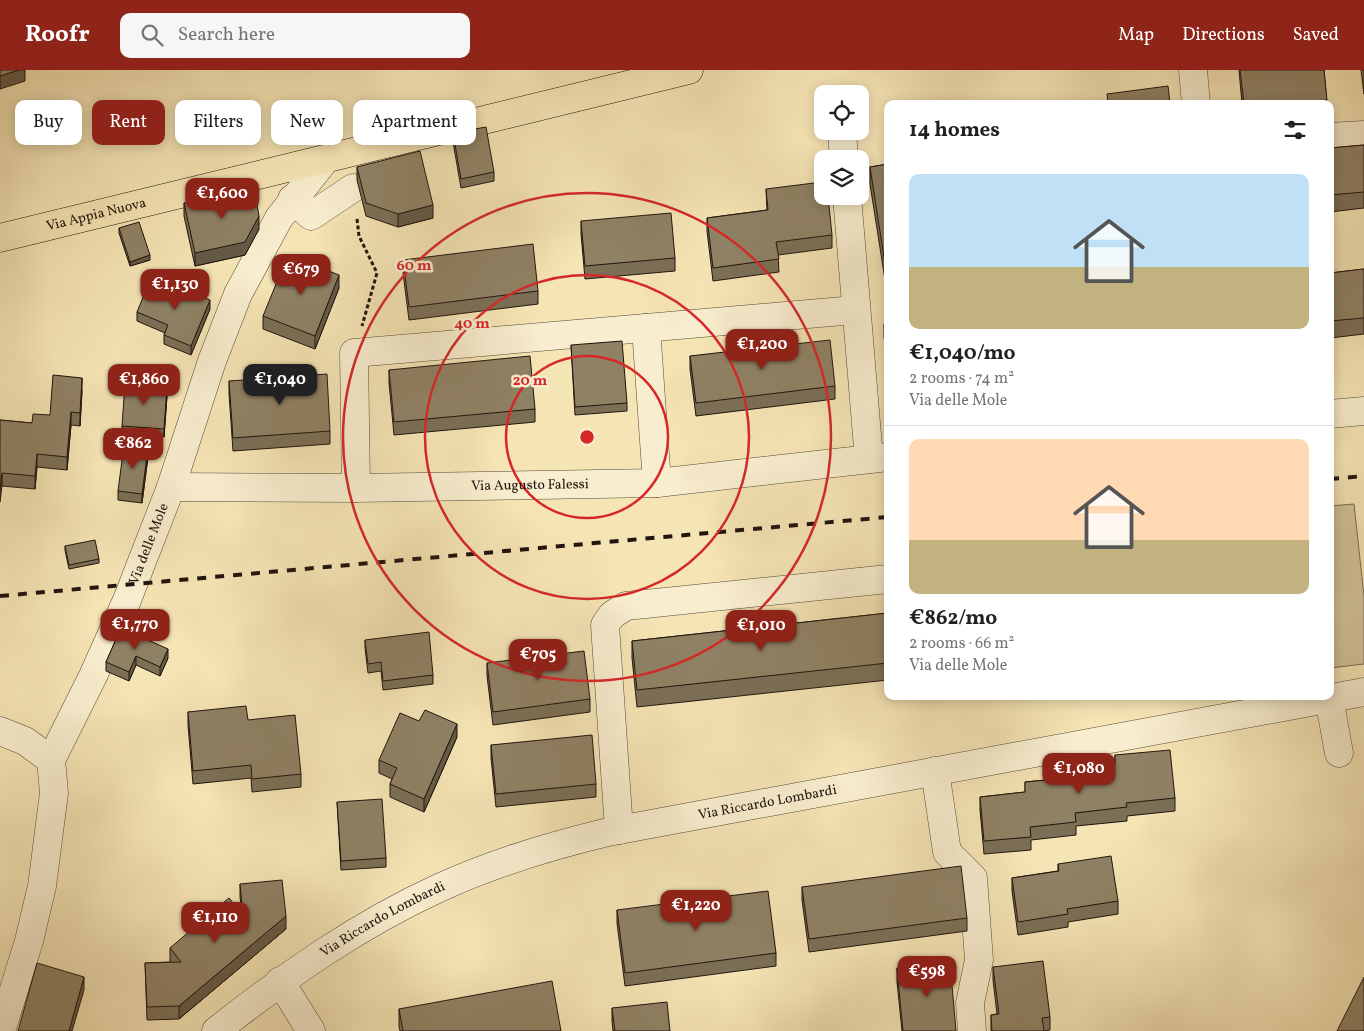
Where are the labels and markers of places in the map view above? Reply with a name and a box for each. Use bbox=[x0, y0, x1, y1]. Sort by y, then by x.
pin: €1,600 bbox=[181, 178, 263, 220]
pin: €679 bbox=[271, 254, 331, 296]
pin: €1,130 bbox=[134, 268, 216, 311]
pin: €1,200 bbox=[721, 328, 803, 371]
pin: €1,860 bbox=[103, 364, 185, 406]
pin: €1,040 bbox=[239, 364, 321, 406]
pin: €862 bbox=[103, 428, 163, 470]
centre of rings bbox=[578, 428, 596, 446]
pin: €1,770 bbox=[94, 608, 176, 651]
pin: €1,010 bbox=[720, 610, 802, 652]
pin: €705 bbox=[508, 638, 568, 681]
pin: €1,080 bbox=[1038, 752, 1120, 795]
pin: €1,220 bbox=[655, 890, 737, 932]
pin: €1,110 bbox=[174, 902, 256, 944]
pin: €598 bbox=[897, 956, 957, 998]

